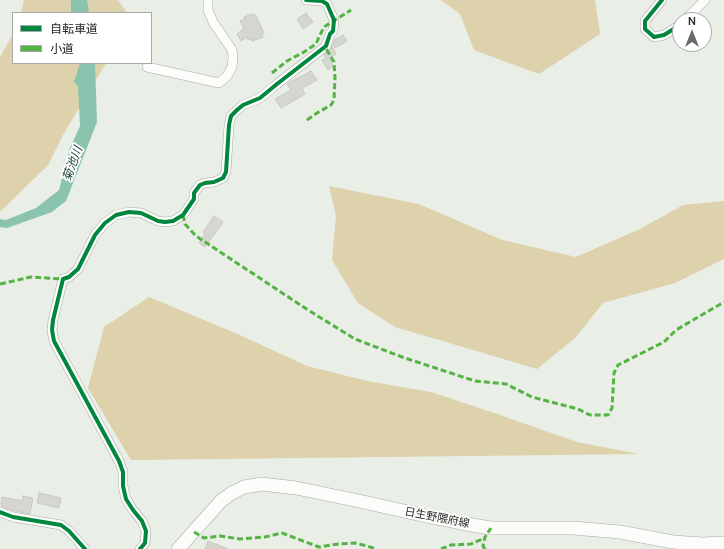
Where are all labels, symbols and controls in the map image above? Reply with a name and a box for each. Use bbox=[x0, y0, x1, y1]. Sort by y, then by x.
legend bbox=[12, 12, 152, 64]
north arrow bbox=[672, 12, 712, 52]
text: N bbox=[688, 13, 696, 28]
text: 自転車道 bbox=[50, 20, 98, 37]
text: 小道 bbox=[50, 40, 74, 57]
water label: 菊池川 bbox=[60, 145, 86, 183]
street label: 日生野隈府線 bbox=[403, 505, 471, 531]

